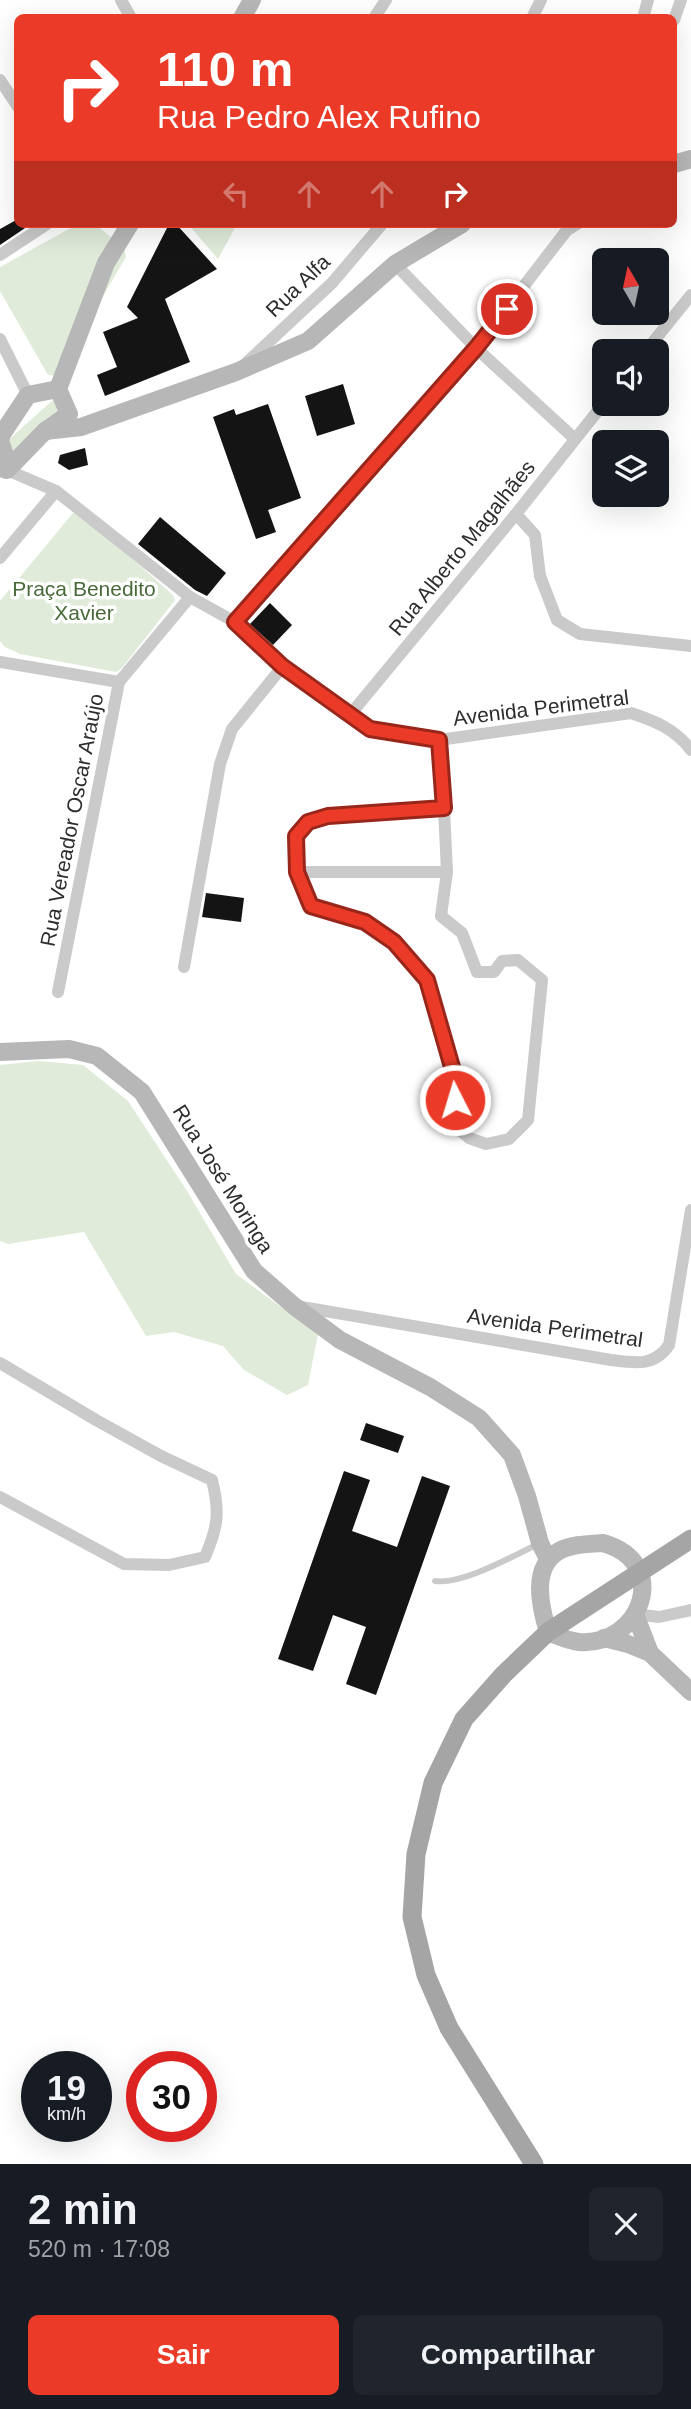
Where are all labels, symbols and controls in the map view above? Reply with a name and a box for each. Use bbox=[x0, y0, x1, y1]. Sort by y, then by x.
icon: right bbox=[42, 42, 133, 133]
text: 110 m bbox=[157, 42, 293, 96]
text: Rua Pedro Alex Rufino bbox=[157, 99, 481, 135]
icon: left bbox=[217, 175, 255, 213]
icon: ahead bbox=[290, 175, 328, 213]
icon: ahead bbox=[363, 175, 401, 213]
icon: right bbox=[436, 175, 474, 213]
north arrow bbox=[592, 248, 668, 326]
map controls bbox=[592, 248, 669, 507]
street label: Rua Alfa bbox=[261, 250, 334, 321]
pin bbox=[477, 279, 537, 339]
icon: arrive bbox=[488, 290, 526, 328]
button: sound bbox=[592, 339, 669, 416]
button: layers bbox=[592, 430, 669, 507]
street label: Rua Alberto Magalhães bbox=[384, 456, 539, 640]
park label: Praça Benedito Xavier bbox=[12, 577, 156, 624]
street label: Avenida Perimetral bbox=[452, 685, 630, 730]
street label: Rua Vereador Oscar Araújo bbox=[36, 692, 107, 948]
position arrow bbox=[418, 1063, 492, 1137]
street label: Rua José Moringa bbox=[169, 1100, 279, 1257]
street label: Avenida Perimetral bbox=[466, 1304, 644, 1351]
speed limit sign: 30 bbox=[126, 2051, 217, 2142]
text: 19 bbox=[47, 2068, 86, 2107]
text: km/h bbox=[47, 2104, 86, 2124]
text: 2 min bbox=[28, 2186, 138, 2233]
button: close bbox=[589, 2187, 663, 2261]
text: 520 m · 17:08 bbox=[28, 2236, 170, 2262]
button: Sair bbox=[28, 2315, 339, 2395]
button: Compartilhar bbox=[353, 2315, 663, 2395]

